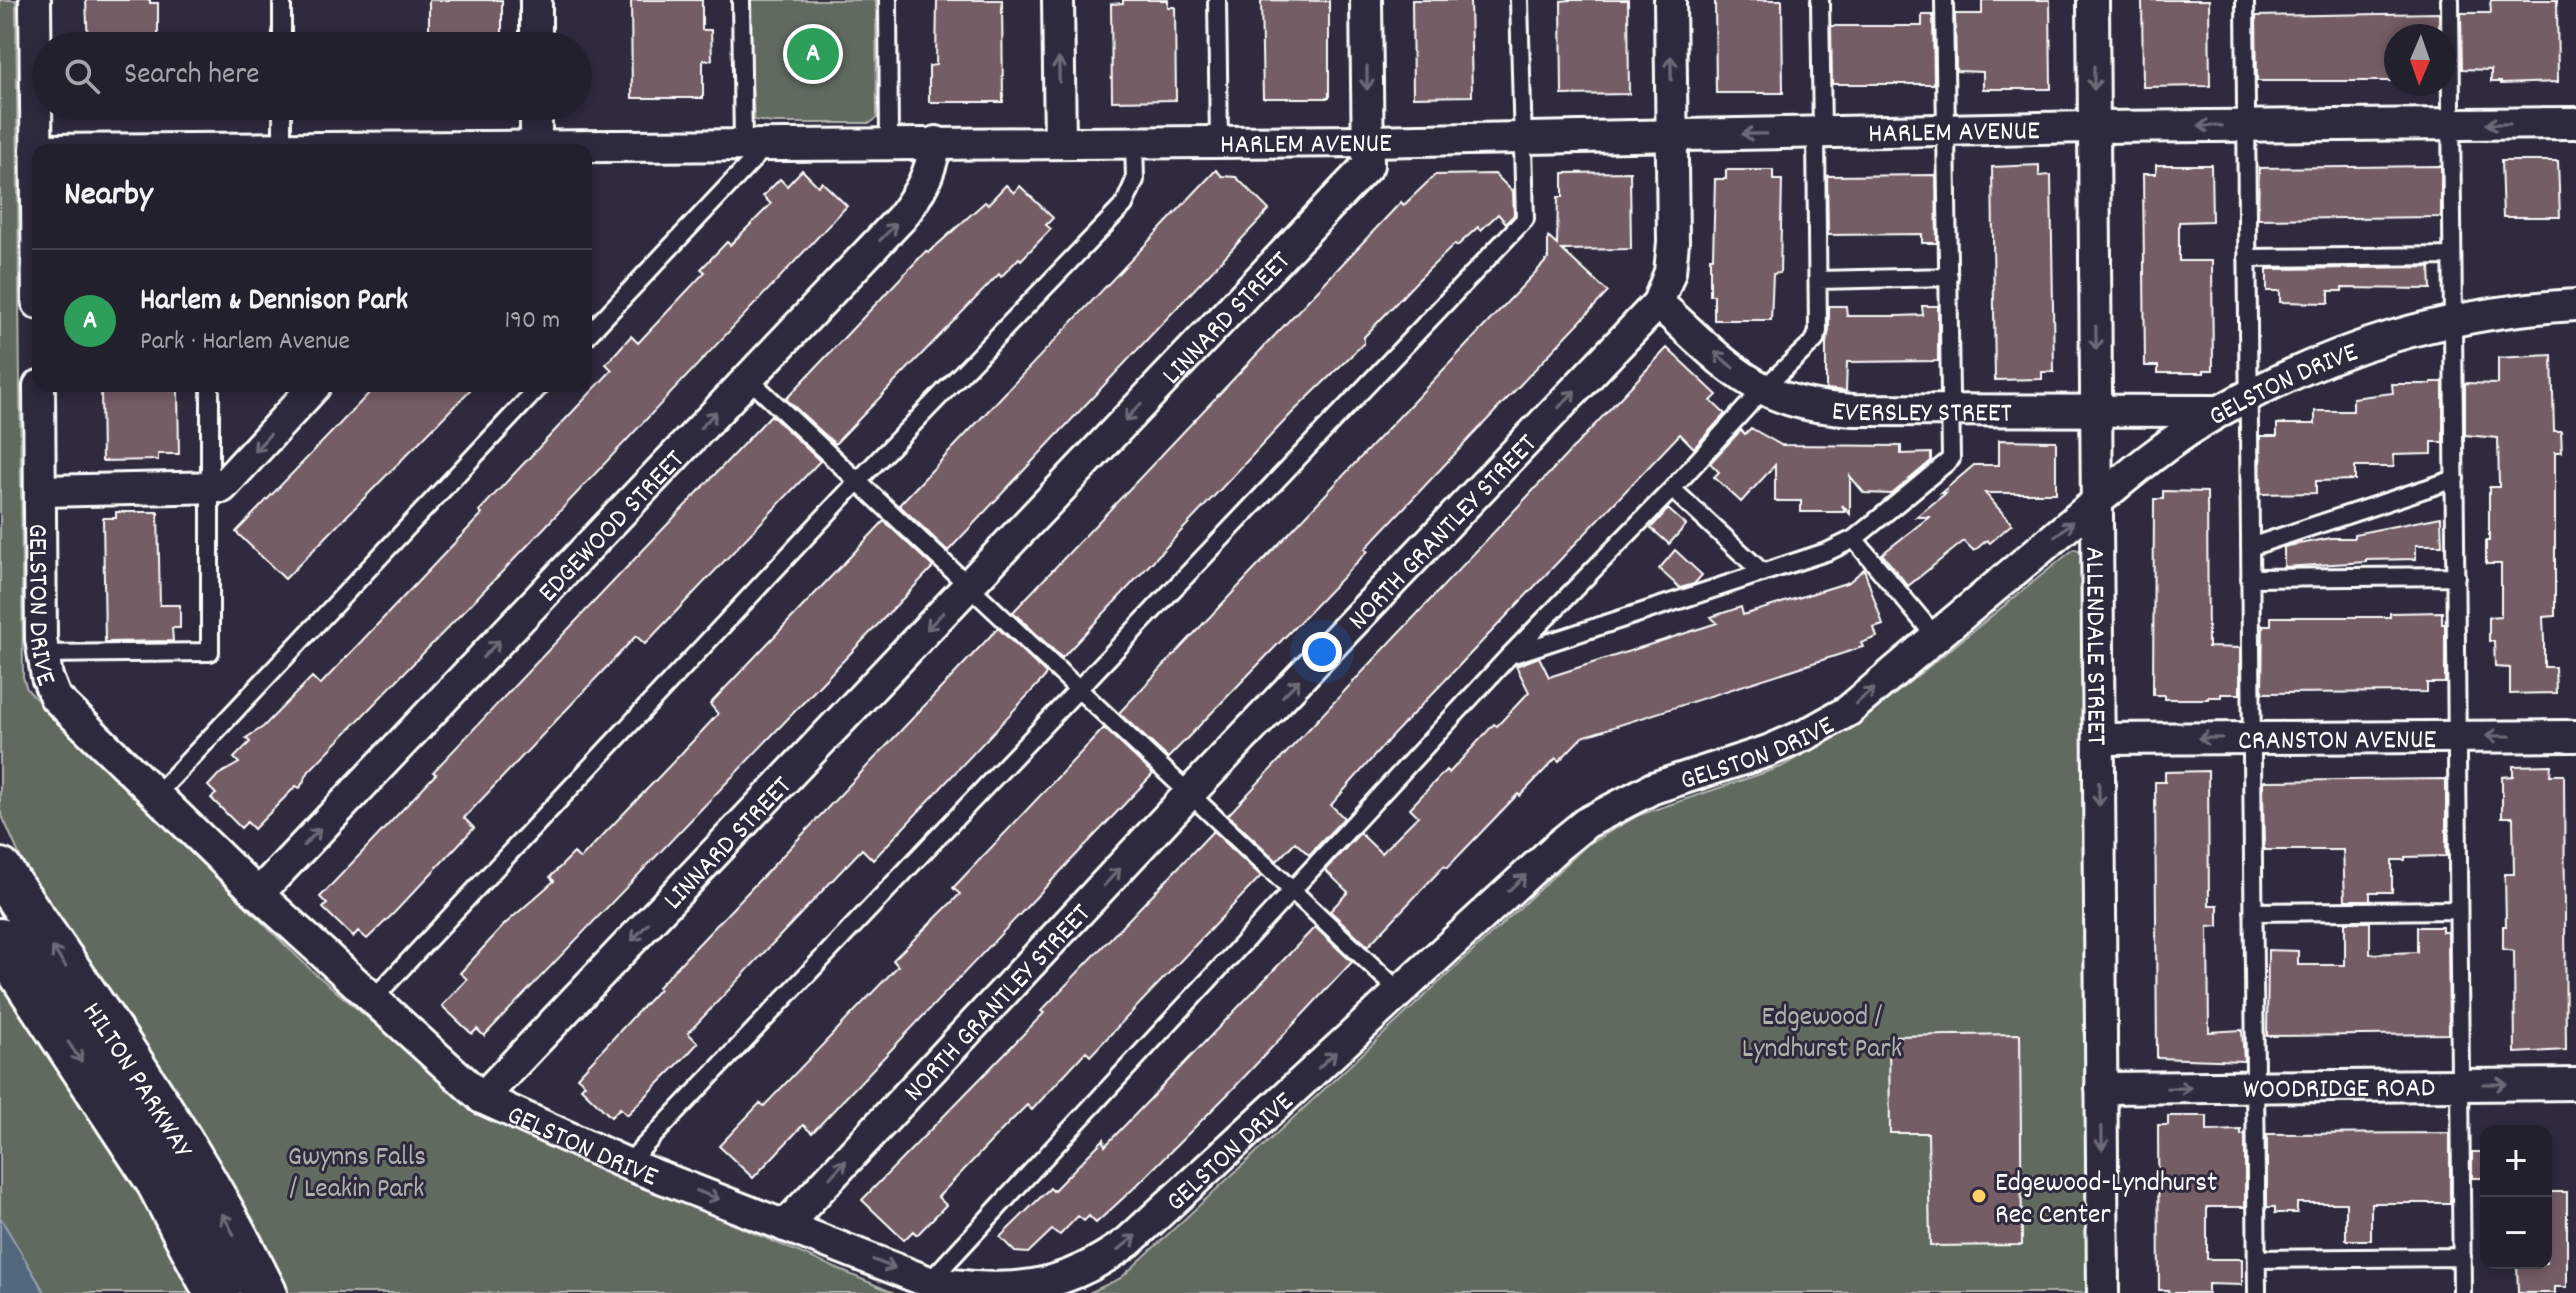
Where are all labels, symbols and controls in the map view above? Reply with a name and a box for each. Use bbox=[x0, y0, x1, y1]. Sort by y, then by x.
pin: A bbox=[787, 24, 839, 84]
north arrow bbox=[2384, 24, 2456, 96]
search box bbox=[32, 32, 592, 120]
icon: search bbox=[60, 54, 104, 98]
text: Search here bbox=[124, 55, 260, 98]
one-way arrow bbox=[1663, 55, 1678, 82]
one-way arrow bbox=[1051, 57, 1067, 84]
one-way arrow bbox=[1359, 64, 1375, 91]
one-way arrow bbox=[2086, 64, 2101, 91]
street label: HARLEM AVENUE bbox=[1868, 113, 2041, 156]
one-way arrow bbox=[2485, 116, 2512, 131]
one-way arrow bbox=[2197, 118, 2224, 134]
street label: HARLEM AVENUE bbox=[1220, 126, 1393, 167]
one-way arrow bbox=[1741, 126, 1768, 142]
text: Nearby bbox=[64, 172, 153, 221]
one-way arrow bbox=[878, 222, 896, 242]
street label: LINNARD STREET bbox=[1154, 244, 1301, 396]
text: Harlem & Dennison Park bbox=[140, 281, 408, 324]
text: A bbox=[83, 303, 97, 340]
text: 190 m bbox=[504, 303, 560, 340]
text: Park · Harlem Avenue bbox=[140, 324, 350, 361]
one-way arrow bbox=[2088, 324, 2104, 351]
street label: GELSTON DRIVE bbox=[2202, 334, 2364, 439]
one-way arrow bbox=[1714, 351, 1734, 369]
one-way arrow bbox=[1557, 390, 1576, 409]
street label: EVERSLEY STREET bbox=[1830, 393, 2012, 435]
one-way arrow bbox=[1123, 402, 1142, 422]
one-way arrow bbox=[699, 410, 718, 430]
street label: NORTH GRANTLEY STREET bbox=[1341, 427, 1548, 641]
one-way arrow bbox=[254, 433, 272, 453]
street label: EDGEWOOD STREET bbox=[531, 443, 695, 613]
one-way arrow bbox=[2054, 520, 2074, 538]
street label: GELSTON DRIVE bbox=[15, 523, 64, 693]
street label: ALLENDALE STREET bbox=[2072, 546, 2114, 746]
one-way arrow bbox=[925, 611, 944, 631]
your location bbox=[1302, 632, 1342, 672]
one-way arrow bbox=[481, 639, 500, 659]
one-way arrow bbox=[1281, 678, 1300, 698]
one-way arrow bbox=[1854, 687, 1875, 705]
street label: GELSTON DRIVE bbox=[1676, 708, 1843, 803]
street label: CRANSTON AVENUE bbox=[2238, 722, 2436, 763]
one-way arrow bbox=[2485, 728, 2512, 744]
one-way arrow bbox=[2197, 730, 2224, 745]
street label: LINNARD STREET bbox=[656, 769, 803, 921]
one-way arrow bbox=[2092, 780, 2107, 807]
one-way arrow bbox=[302, 827, 321, 847]
one-way arrow bbox=[1102, 867, 1121, 887]
one-way arrow bbox=[1507, 875, 1527, 893]
street label: NORTH GRANTLEY STREET bbox=[896, 896, 1102, 1112]
one-way arrow bbox=[631, 921, 650, 941]
one-way arrow bbox=[51, 947, 67, 969]
street label: HILTON PARKWAY bbox=[70, 995, 201, 1167]
park label: Edgewood / Lyndhurst Park bbox=[1742, 999, 1902, 1071]
one-way arrow bbox=[67, 1040, 83, 1062]
one-way arrow bbox=[1316, 1051, 1336, 1069]
street label: WOODRIDGE ROAD bbox=[2243, 1070, 2435, 1112]
one-way arrow bbox=[2481, 1076, 2508, 1092]
one-way arrow bbox=[2165, 1080, 2192, 1095]
street label: GELSTON DRIVE bbox=[1159, 1084, 1304, 1223]
street label: GELSTON DRIVE bbox=[499, 1097, 663, 1199]
one-way arrow bbox=[2094, 1124, 2110, 1151]
map controls bbox=[2480, 1125, 2552, 1269]
button: + bbox=[2480, 1125, 2552, 1197]
park label: Gwynns Falls / Leakin Park bbox=[288, 1139, 426, 1211]
one-way arrow bbox=[829, 1159, 847, 1179]
place label: Edgewood-Lyndhurst Rec Center bbox=[1995, 1165, 2217, 1237]
marker: Edgewood-Lyndhurst Rec Center bbox=[1970, 1187, 1988, 1205]
one-way arrow bbox=[695, 1189, 720, 1203]
button: − bbox=[2480, 1197, 2552, 1269]
one-way arrow bbox=[220, 1213, 236, 1236]
one-way arrow bbox=[1116, 1234, 1137, 1251]
one-way arrow bbox=[871, 1258, 896, 1272]

